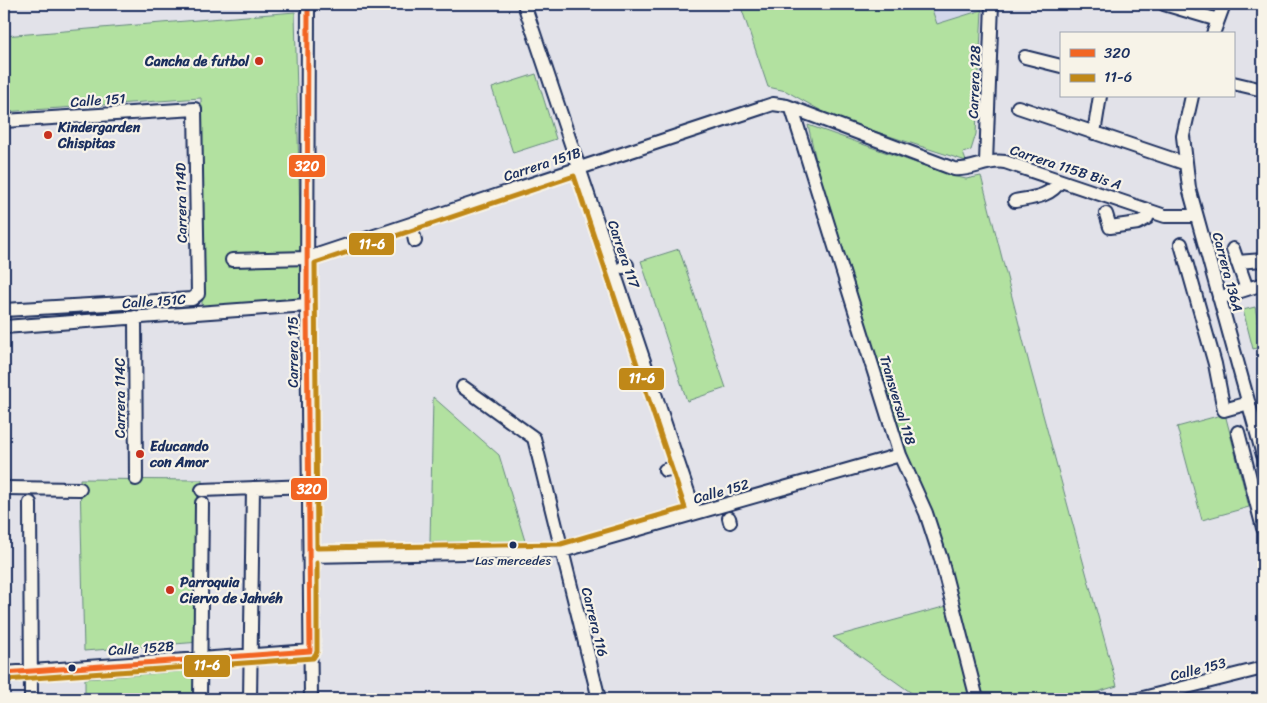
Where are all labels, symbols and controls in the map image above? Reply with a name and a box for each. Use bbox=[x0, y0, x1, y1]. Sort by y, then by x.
legend bbox=[1060, 32, 1234, 98]
text: 320 bbox=[1104, 40, 1130, 66]
street label: Carrera 128 bbox=[961, 44, 988, 119]
place label: Cancha de futbol bbox=[144, 49, 250, 74]
marker: Cancha de futbol bbox=[253, 55, 265, 67]
text: 11-6 bbox=[1104, 64, 1132, 90]
street label: Calle 151 bbox=[70, 86, 126, 115]
place label: Kindergarden Chispitas bbox=[57, 115, 141, 156]
marker: Kindergarden Chispitas bbox=[42, 129, 54, 141]
street label: Carrera 115B Bis A bbox=[1007, 138, 1125, 197]
street label: Carrera 151B bbox=[500, 140, 584, 189]
line badge: 320 bbox=[288, 154, 326, 178]
text: 320 bbox=[294, 154, 319, 179]
street label: Carrera 114D bbox=[168, 162, 195, 243]
street label: Carrera 117 bbox=[600, 217, 647, 293]
street label: Carrera 136A bbox=[1205, 229, 1250, 315]
line badge: 11-6 bbox=[348, 232, 395, 256]
text: 11-6 bbox=[359, 232, 385, 257]
street label: Calle 151C bbox=[121, 287, 187, 316]
street label: Carrera 115 bbox=[281, 316, 306, 388]
street label: Transversal 118 bbox=[872, 352, 923, 449]
street label: Carrera 114C bbox=[108, 358, 133, 438]
text: 11-6 bbox=[629, 366, 655, 391]
line badge: 11-6 bbox=[618, 367, 665, 391]
place label: Educando con Amor bbox=[149, 434, 209, 475]
marker: Educando con Amor bbox=[134, 448, 146, 460]
street label: Calle 152 bbox=[690, 472, 752, 511]
line badge: 320 bbox=[290, 477, 328, 501]
text: 320 bbox=[296, 477, 321, 502]
marker: Las mercedes bbox=[508, 540, 518, 550]
place label: Las mercedes bbox=[475, 549, 551, 572]
place label: Parroquia Ciervo de Jahvéh bbox=[179, 570, 283, 611]
marker: Parroquia Ciervo de Jahvéh bbox=[164, 584, 176, 596]
street label: Carrera 116 bbox=[574, 585, 615, 660]
street label: Calle 152B bbox=[107, 634, 175, 663]
street label: Calle 153 bbox=[1168, 650, 1229, 688]
text: 11-6 bbox=[194, 653, 220, 678]
line badge: 11-6 bbox=[183, 654, 231, 678]
unlabelled marker bbox=[67, 663, 77, 673]

